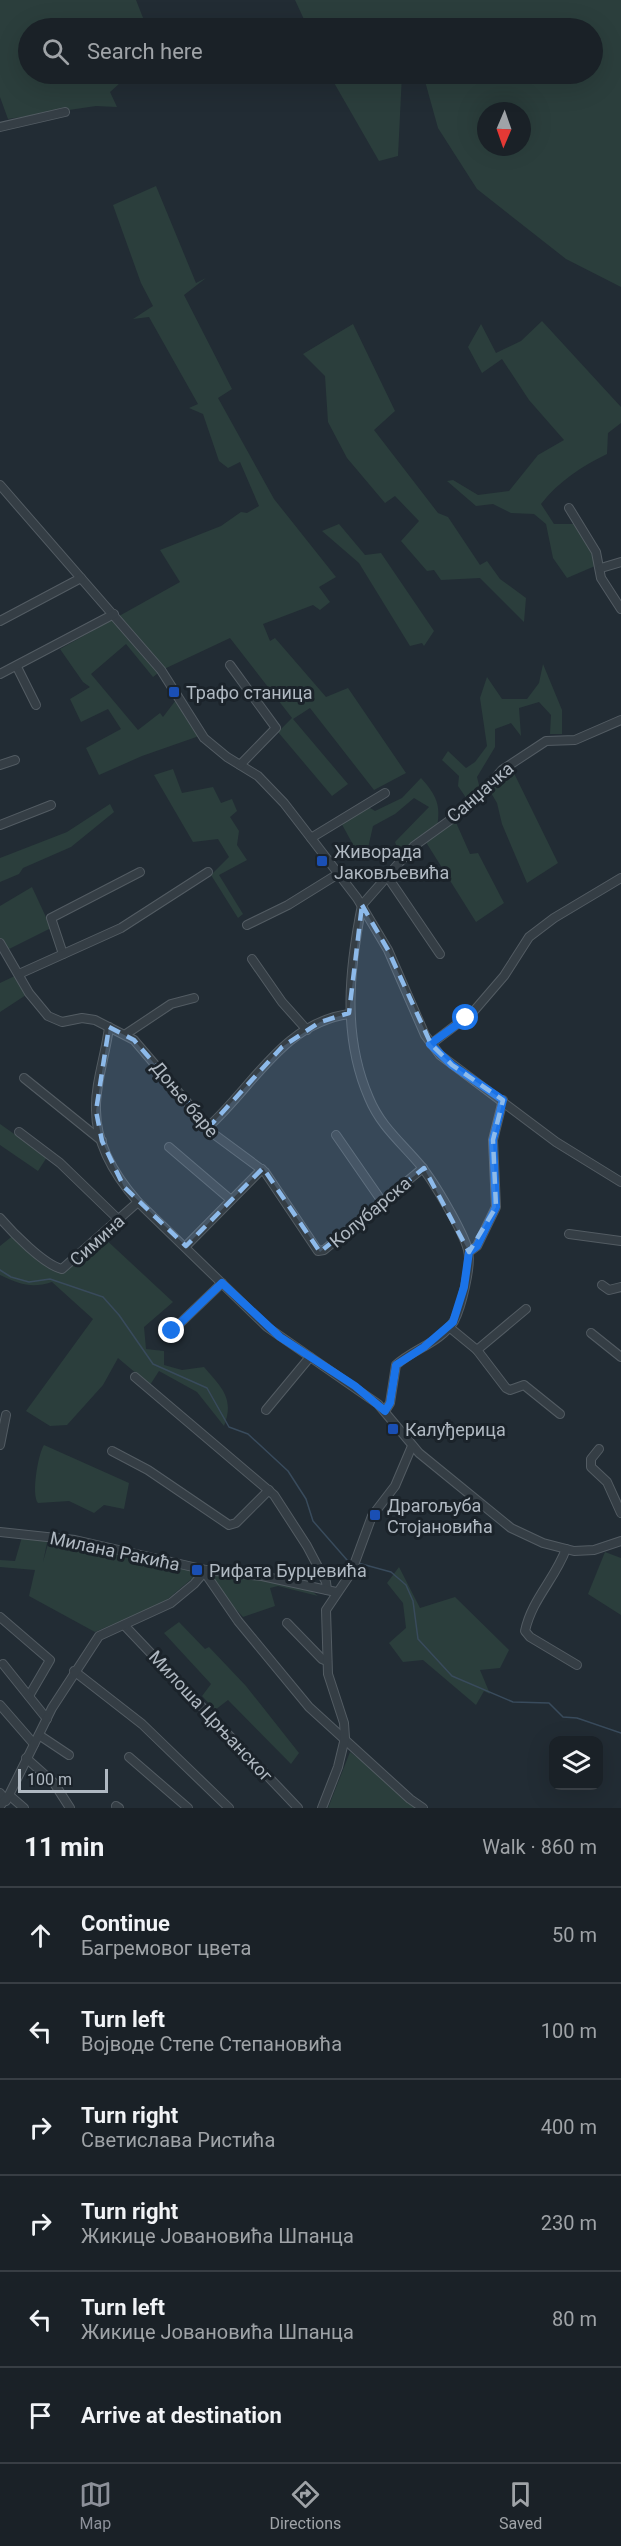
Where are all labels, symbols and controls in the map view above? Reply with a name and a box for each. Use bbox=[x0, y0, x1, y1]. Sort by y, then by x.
search box bbox=[18, 18, 603, 84]
icon: search bbox=[39, 35, 72, 68]
text: Search here bbox=[87, 39, 203, 64]
north arrow bbox=[477, 102, 531, 156]
place label: Трафо станица bbox=[186, 682, 312, 703]
marker: Трафо станица bbox=[167, 685, 181, 699]
street label: Санџачка bbox=[442, 757, 518, 827]
place label: Живорада Јаковљевића bbox=[334, 841, 449, 883]
marker: Живорада Јаковљевића bbox=[315, 854, 329, 868]
route start bbox=[452, 1004, 478, 1030]
street label: Доње баре bbox=[147, 1057, 223, 1141]
street label: Колубарска bbox=[325, 1172, 415, 1252]
street label: Симина bbox=[65, 1210, 129, 1270]
route end bbox=[158, 1317, 184, 1343]
place label: Калуђерица bbox=[405, 1419, 506, 1440]
marker: Калуђерица bbox=[386, 1422, 400, 1436]
place label: Драгољуба Стојановића bbox=[387, 1495, 493, 1537]
marker: Драгољуба Стојановића bbox=[368, 1508, 382, 1522]
street label: Милана Ракића bbox=[48, 1527, 182, 1575]
place label: Рифата Бурџевића bbox=[209, 1560, 367, 1581]
marker: Рифата Бурџевића bbox=[190, 1563, 204, 1577]
street label: Милоша Црњанског bbox=[145, 1646, 277, 1786]
map controls bbox=[549, 1736, 603, 1790]
button: layers bbox=[549, 1736, 603, 1790]
scale bar bbox=[18, 1766, 108, 1794]
text: 100 m bbox=[27, 1770, 72, 1789]
text: 11 min bbox=[24, 1832, 104, 1862]
text: Walk · 860 m bbox=[482, 1835, 597, 1859]
text: Continue bbox=[81, 1911, 170, 1936]
icon: ahead bbox=[24, 1919, 57, 1952]
text: 50 m bbox=[552, 1923, 597, 1947]
text: Багремовог цвета bbox=[81, 1936, 251, 1960]
text: Turn left bbox=[81, 2007, 165, 2032]
icon: left bbox=[24, 2015, 57, 2048]
text: 100 m bbox=[541, 2019, 597, 2043]
text: Војводе Степе Степановића bbox=[81, 2032, 342, 2056]
text: Turn right bbox=[81, 2103, 178, 2128]
icon: right bbox=[24, 2111, 57, 2144]
text: 400 m bbox=[541, 2115, 597, 2139]
text: Светислава Ристића bbox=[81, 2128, 275, 2152]
text: Turn right bbox=[81, 2199, 178, 2224]
icon: right bbox=[24, 2207, 57, 2240]
text: 230 m bbox=[541, 2211, 597, 2235]
text: Жикице Јовановића Шпанца bbox=[81, 2224, 354, 2248]
text: Turn left bbox=[81, 2295, 165, 2320]
icon: left bbox=[24, 2303, 57, 2336]
text: 80 m bbox=[552, 2307, 597, 2331]
text: Жикице Јовановића Шпанца bbox=[81, 2320, 354, 2344]
icon: arrive bbox=[24, 2399, 57, 2432]
text: Arrive at destination bbox=[81, 2403, 282, 2428]
tab: Map bbox=[79, 2478, 112, 2533]
tab: Directions bbox=[269, 2478, 341, 2533]
tab: Saved bbox=[499, 2478, 542, 2533]

